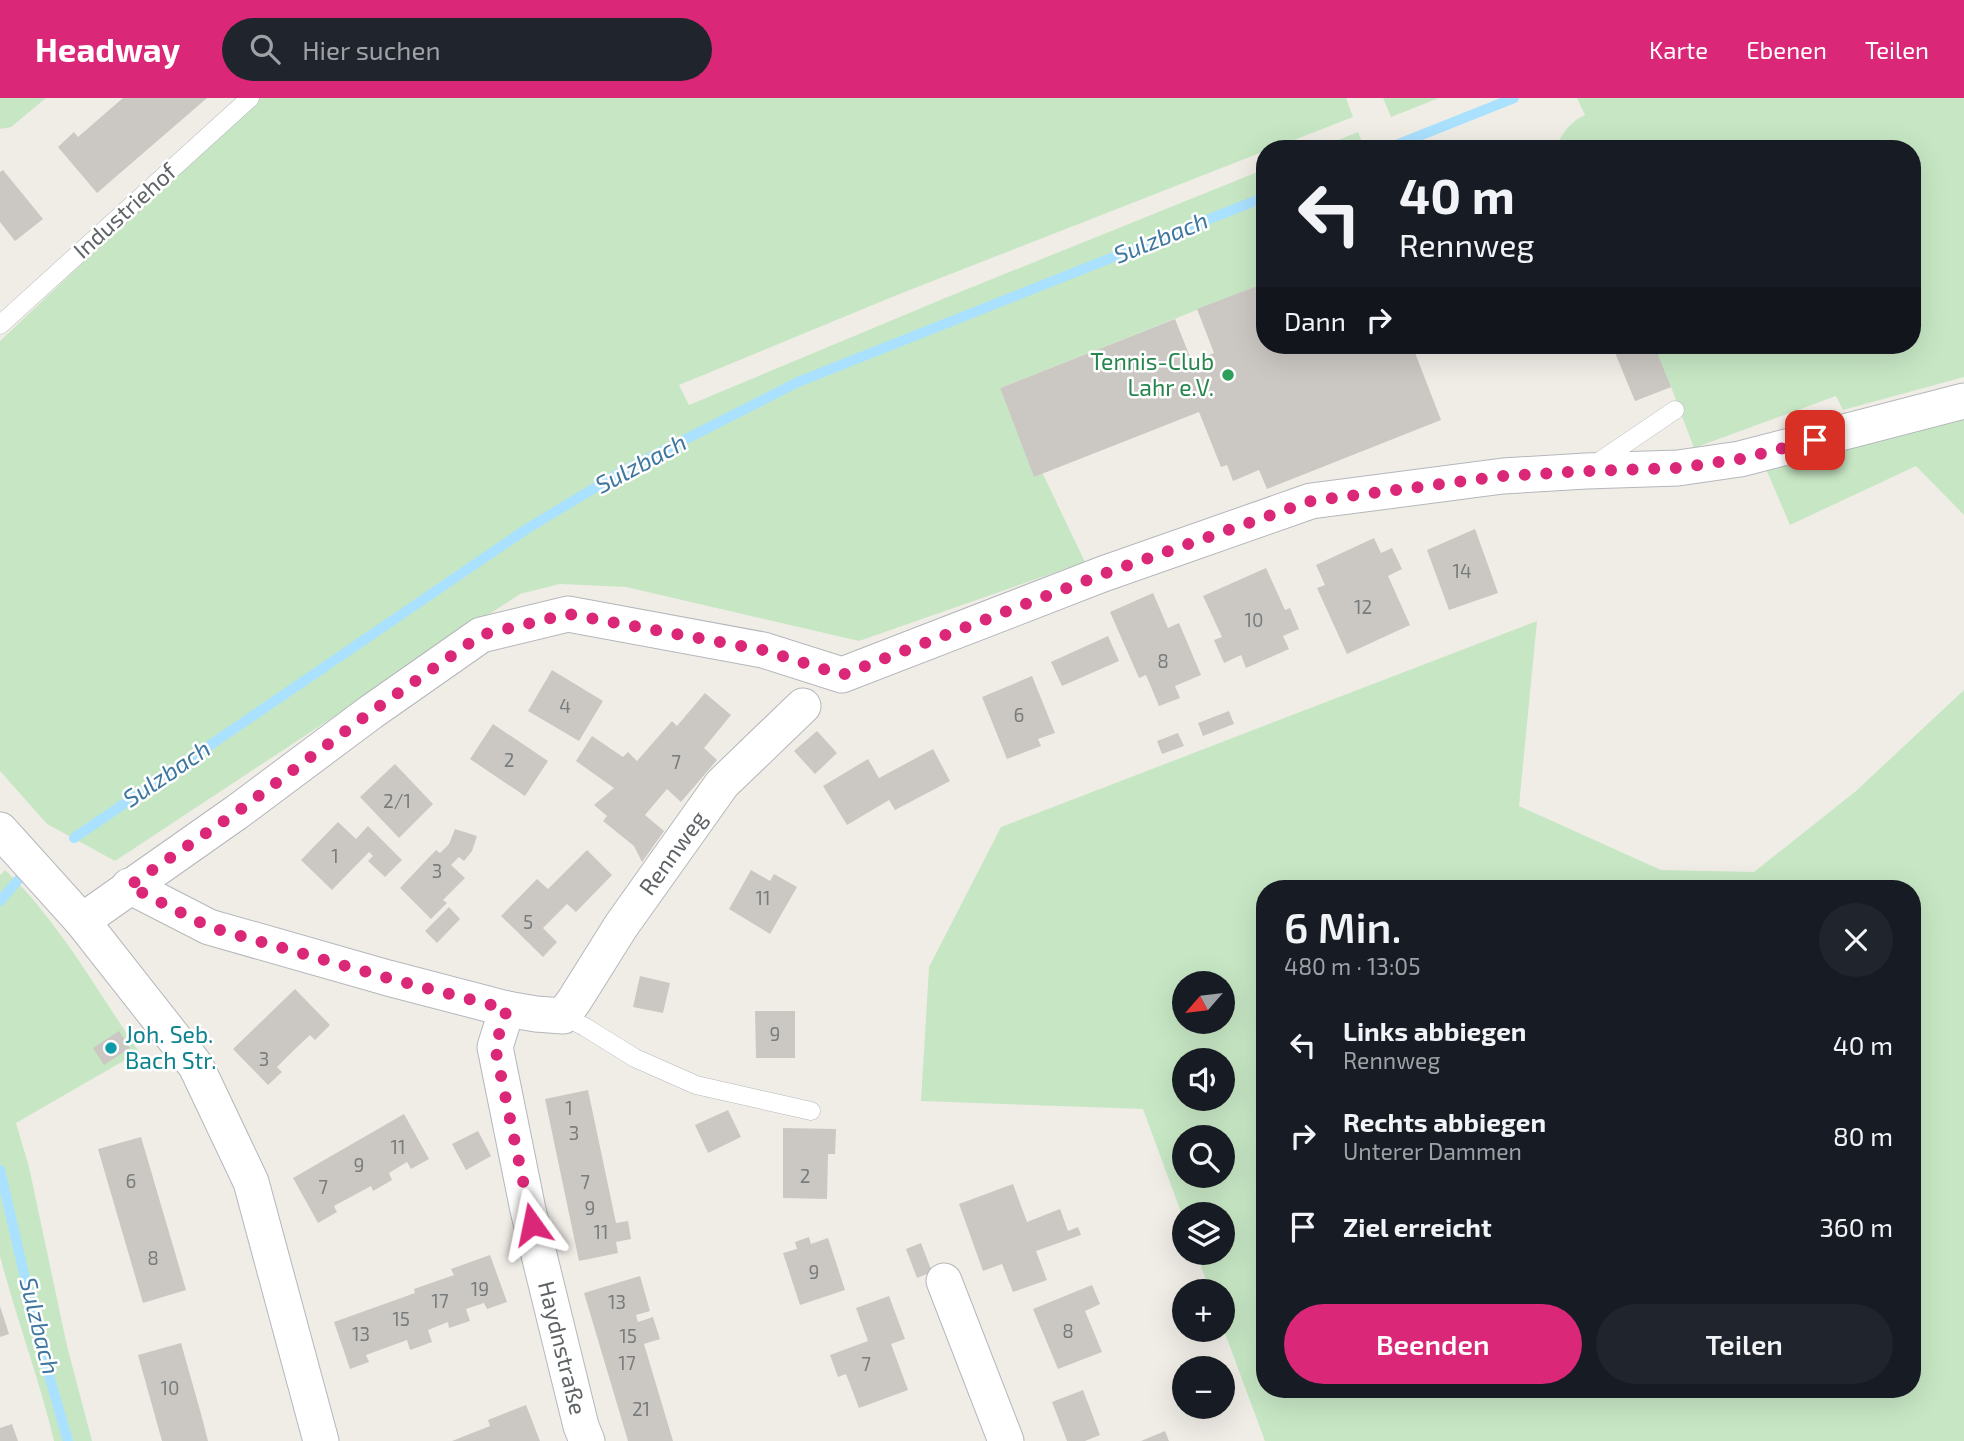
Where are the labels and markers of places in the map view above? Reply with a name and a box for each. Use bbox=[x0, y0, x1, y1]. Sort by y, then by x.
place label: Tennis-Club Lahr e.V. bbox=[1090, 347, 1214, 401]
marker: Tennis-Club Lahr e.V. bbox=[1220, 367, 1236, 383]
pin bbox=[1785, 410, 1845, 470]
place label: Joh. Seb. Bach Str. bbox=[125, 1020, 216, 1074]
marker: Joh. Seb. Bach Str. bbox=[103, 1040, 119, 1056]

